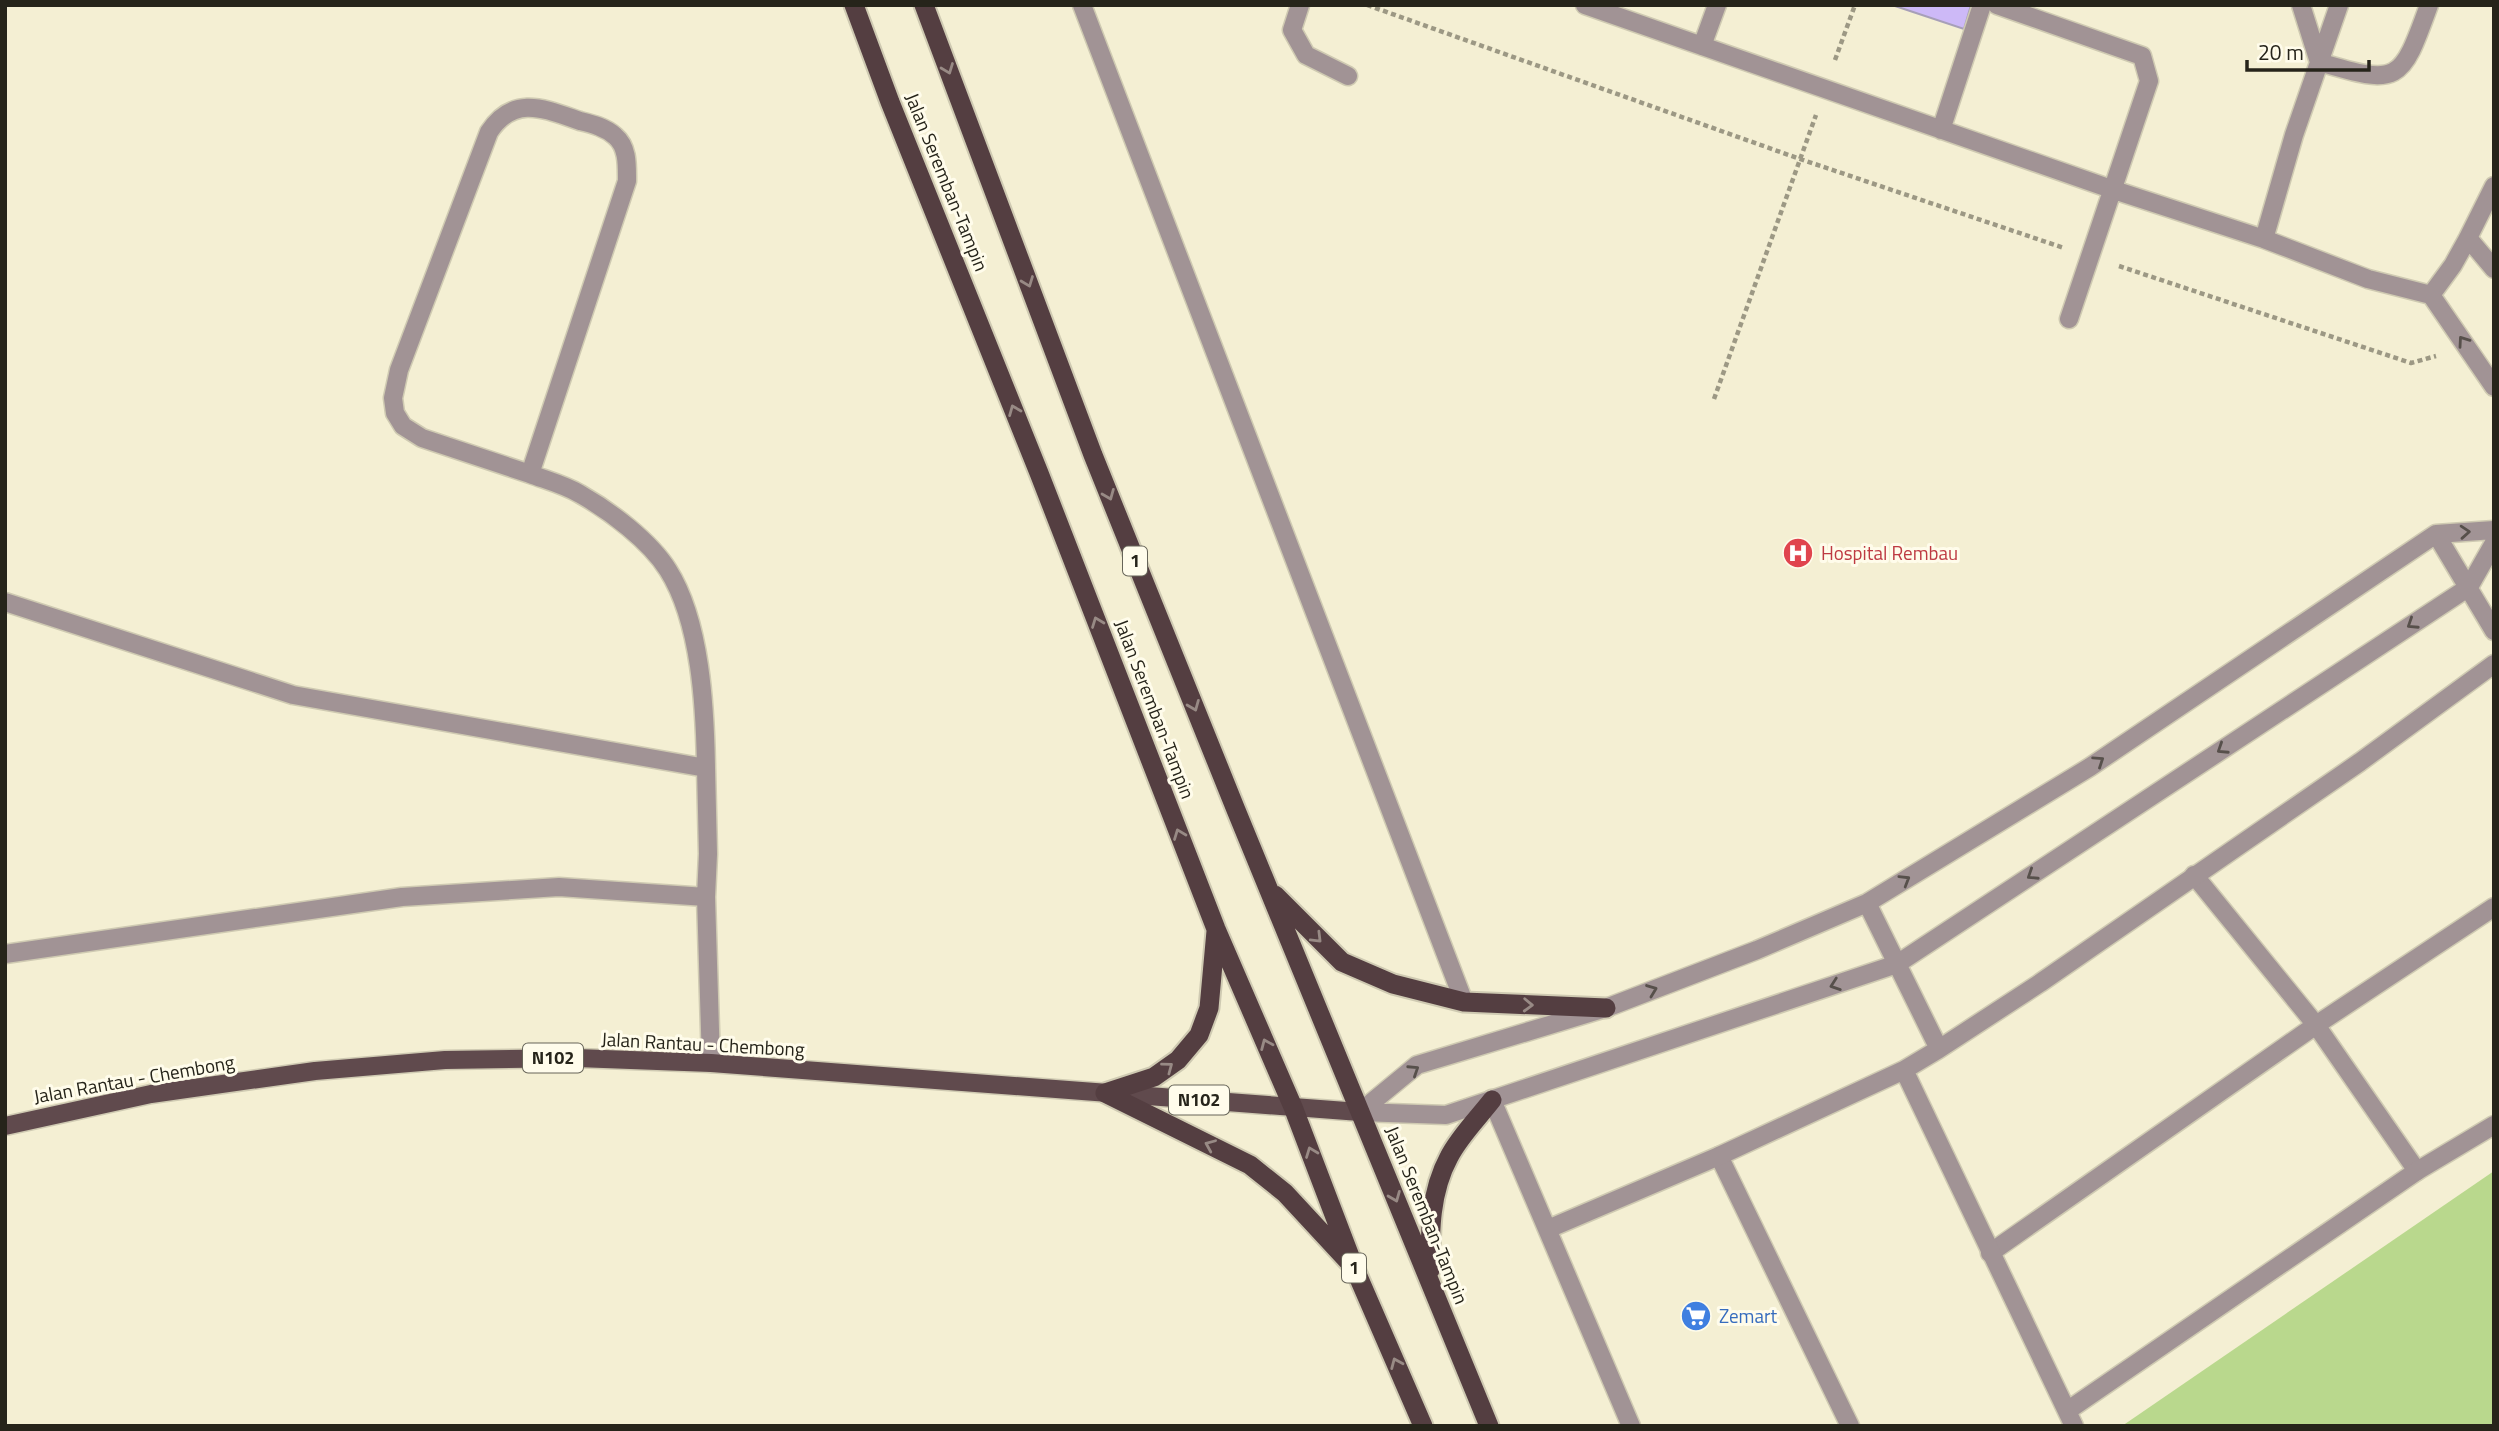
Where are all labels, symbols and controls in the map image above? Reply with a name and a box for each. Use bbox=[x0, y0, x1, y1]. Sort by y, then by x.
scale bar bbox=[2247, 28, 2370, 72]
text: 20 m bbox=[2258, 36, 2304, 68]
one-way arrow bbox=[939, 63, 953, 75]
street label: Jalan Seremban-Tampin bbox=[898, 88, 996, 275]
one-way arrow bbox=[1019, 276, 1033, 288]
one-way arrow bbox=[2459, 336, 2471, 349]
one-way arrow bbox=[1008, 405, 1022, 417]
one-way arrow bbox=[1100, 488, 1114, 500]
one-way arrow bbox=[2460, 525, 2471, 540]
hospital icon: Hospital Rembau bbox=[1781, 536, 1815, 570]
place label: Hospital Rembau bbox=[1821, 538, 1958, 567]
road number: 1 bbox=[1123, 546, 1147, 576]
street label: Jalan Seremban-Tampin bbox=[1108, 615, 1203, 803]
one-way arrow bbox=[1092, 616, 1106, 628]
one-way arrow bbox=[2406, 616, 2419, 629]
one-way arrow bbox=[1185, 699, 1199, 711]
one-way arrow bbox=[2217, 741, 2230, 754]
one-way arrow bbox=[2091, 757, 2104, 769]
one-way arrow bbox=[1174, 828, 1188, 840]
one-way arrow bbox=[2027, 866, 2040, 879]
one-way arrow bbox=[1898, 875, 1911, 888]
one-way arrow bbox=[1309, 929, 1322, 942]
one-way arrow bbox=[1829, 977, 1841, 991]
one-way arrow bbox=[1646, 984, 1658, 998]
one-way arrow bbox=[1523, 997, 1534, 1012]
street label: Jalan Rantau - Chembong bbox=[601, 1024, 806, 1063]
one-way arrow bbox=[1260, 1039, 1274, 1051]
road number: N102 bbox=[523, 1044, 583, 1072]
street label: Jalan Rantau - Chembong bbox=[31, 1047, 237, 1110]
one-way arrow bbox=[1160, 1063, 1173, 1076]
one-way arrow bbox=[1406, 1065, 1419, 1078]
road number: N102 bbox=[1169, 1086, 1229, 1114]
street label: Jalan Seremban-Tampin bbox=[1378, 1121, 1476, 1308]
one-way arrow bbox=[1205, 1139, 1218, 1153]
one-way arrow bbox=[1305, 1147, 1319, 1159]
one-way arrow bbox=[1387, 1191, 1401, 1203]
road number: 1 bbox=[1342, 1254, 1366, 1282]
supermarket icon: Zemart bbox=[1679, 1299, 1713, 1333]
place label: Zemart bbox=[1719, 1301, 1778, 1330]
one-way arrow bbox=[1390, 1358, 1404, 1370]

